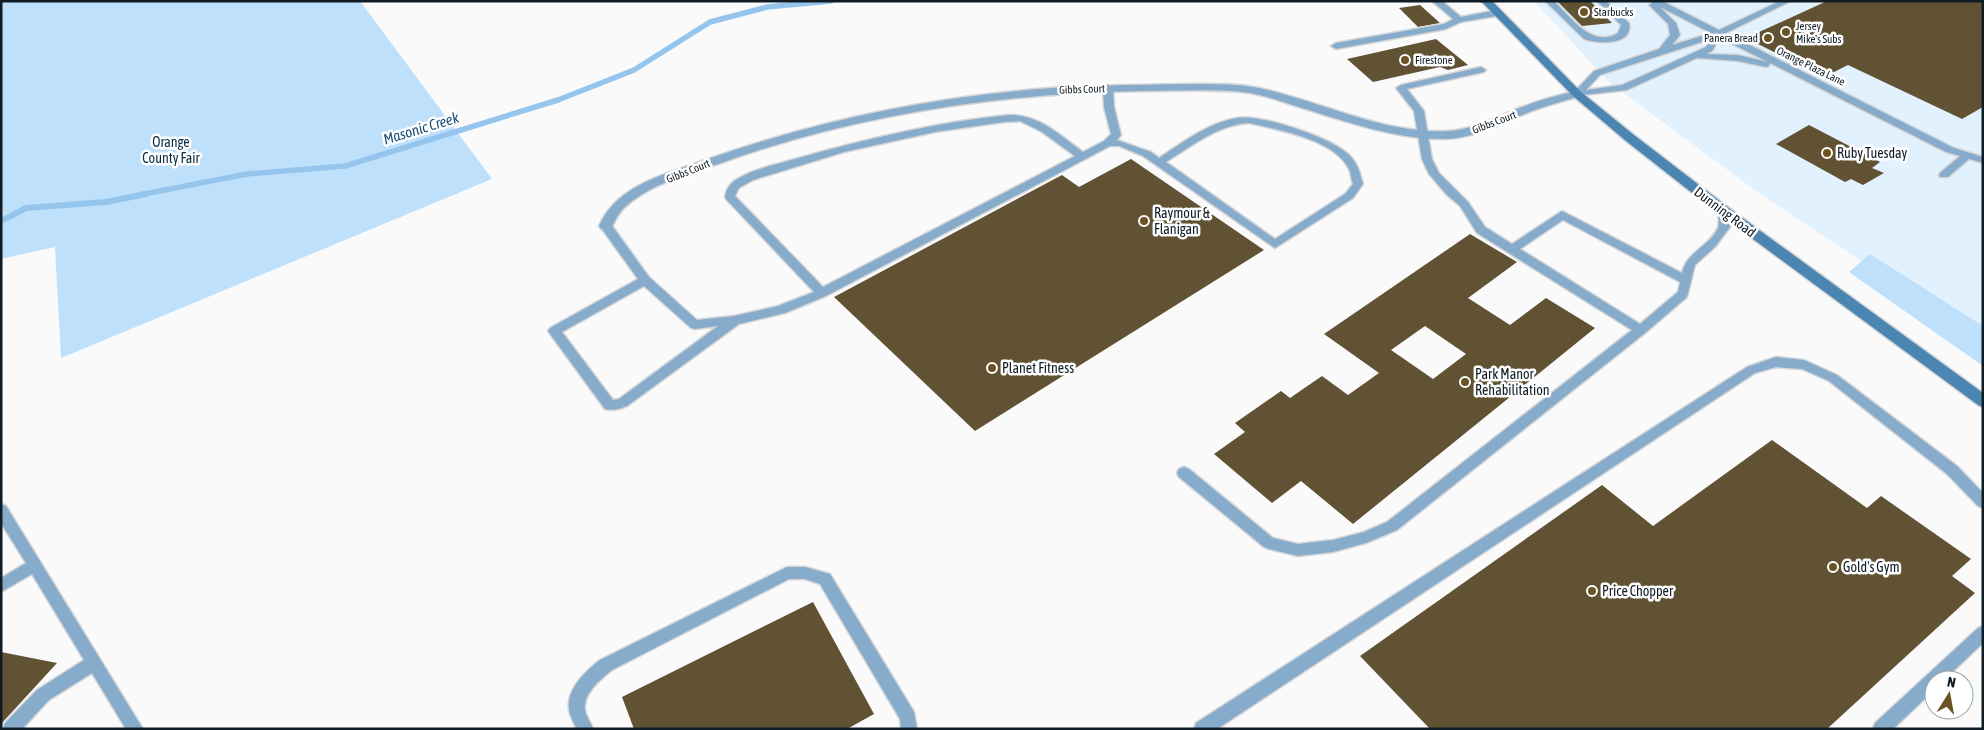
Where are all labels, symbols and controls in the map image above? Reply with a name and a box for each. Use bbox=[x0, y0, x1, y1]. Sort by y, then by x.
marker: Starbucks bbox=[1578, 6, 1590, 18]
place label: Starbucks bbox=[1594, 6, 1634, 18]
place label: Jersey Mike's Subs bbox=[1796, 20, 1842, 45]
marker: Jersey Mike's Subs bbox=[1780, 26, 1792, 38]
place label: Panera Bread bbox=[1704, 32, 1758, 44]
marker: Panera Bread bbox=[1762, 32, 1774, 44]
street label: Orange Plaza Lane bbox=[1775, 44, 1847, 88]
marker: Firestone bbox=[1399, 54, 1411, 66]
place label: Firestone bbox=[1415, 54, 1453, 66]
street label: Gibbs Court bbox=[1059, 82, 1105, 96]
water label: Masonic Creek bbox=[381, 108, 461, 148]
street label: Gibbs Court bbox=[1470, 108, 1518, 136]
park label: Orange County Fair bbox=[142, 134, 201, 166]
place label: Ruby Tuesday bbox=[1837, 145, 1908, 161]
marker: Ruby Tuesday bbox=[1821, 147, 1833, 159]
street label: Gibbs Court bbox=[664, 157, 712, 185]
street label: Dunning Road bbox=[1691, 184, 1759, 240]
place label: Raymour & Flanigan bbox=[1154, 205, 1211, 237]
marker: Raymour & Flanigan bbox=[1138, 215, 1150, 227]
place label: Planet Fitness bbox=[1002, 360, 1074, 376]
marker: Planet Fitness bbox=[986, 362, 998, 374]
place label: Park Manor Rehabilitation bbox=[1475, 366, 1550, 398]
marker: Park Manor Rehabilitation bbox=[1459, 376, 1471, 388]
place label: Gold's Gym bbox=[1843, 559, 1900, 575]
marker: Gold's Gym bbox=[1827, 561, 1839, 573]
place label: Price Chopper bbox=[1602, 583, 1674, 599]
marker: Price Chopper bbox=[1586, 585, 1598, 597]
north arrow bbox=[1924, 670, 1974, 720]
text: N bbox=[1946, 674, 1957, 691]

